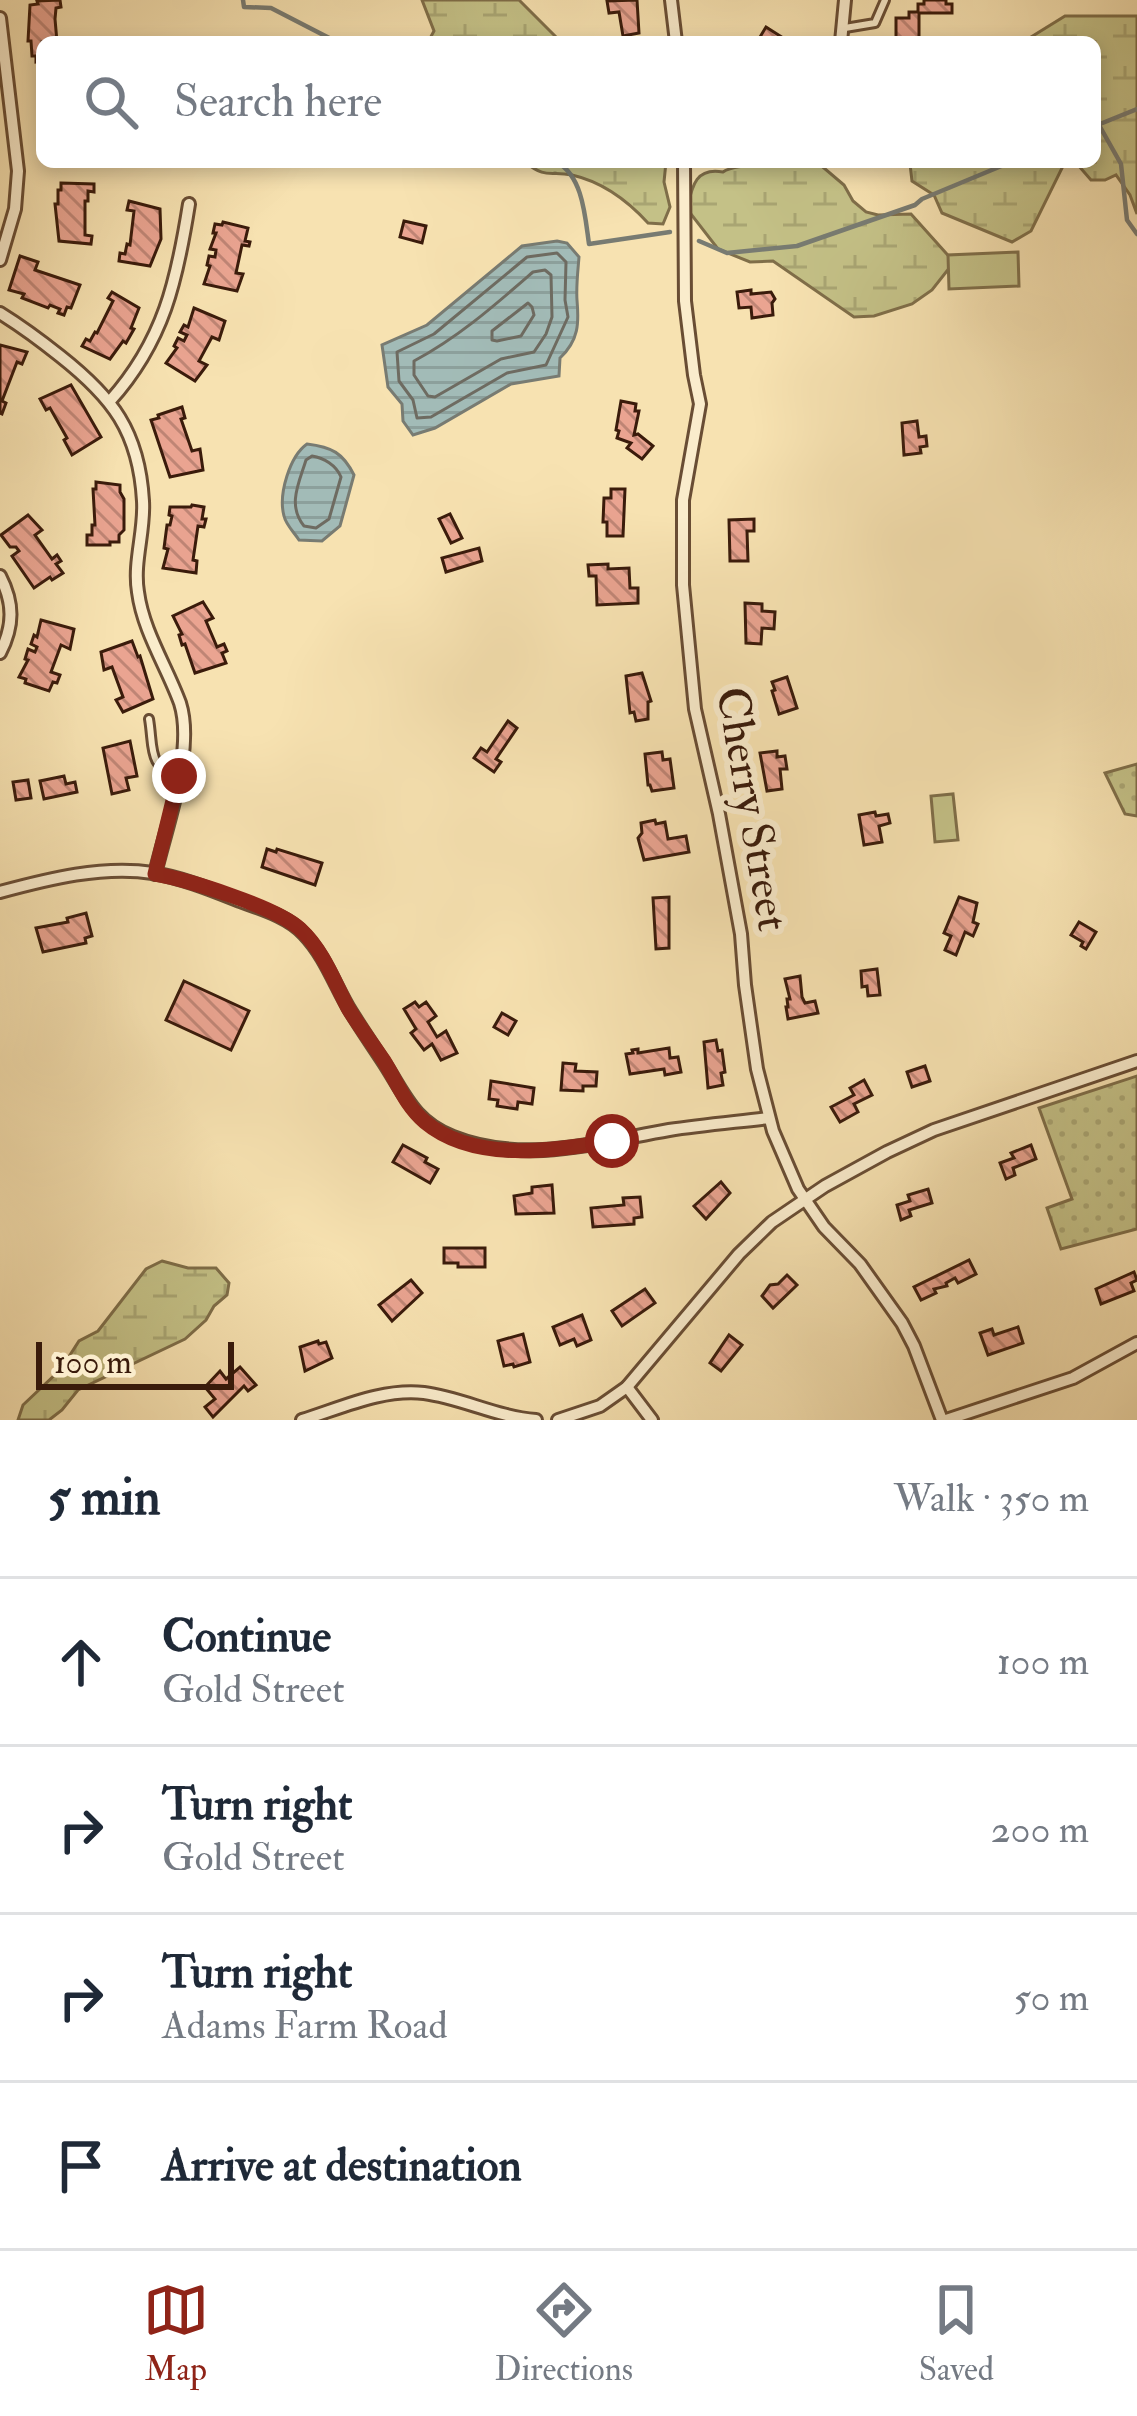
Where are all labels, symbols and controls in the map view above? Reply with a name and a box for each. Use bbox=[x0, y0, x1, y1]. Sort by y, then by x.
search box bbox=[36, 36, 1101, 168]
icon: search bbox=[78, 69, 144, 135]
text: Search here bbox=[174, 74, 382, 130]
street label: Cherry Street bbox=[703, 683, 801, 935]
route end bbox=[152, 749, 206, 803]
route start bbox=[585, 1114, 639, 1168]
scale bar bbox=[36, 1336, 234, 1389]
text: 100 m bbox=[54, 1342, 132, 1383]
text: 5 min bbox=[48, 1466, 161, 1530]
text: Walk · 350 m bbox=[894, 1474, 1089, 1523]
text: Continue bbox=[162, 1609, 331, 1665]
icon: ahead bbox=[48, 1629, 114, 1695]
text: 100 m bbox=[997, 1637, 1089, 1686]
text: Gold Street bbox=[162, 1665, 345, 1714]
text: Turn right bbox=[162, 1777, 352, 1833]
icon: right bbox=[48, 1797, 114, 1863]
text: 200 m bbox=[991, 1805, 1089, 1854]
text: Gold Street bbox=[162, 1833, 345, 1882]
text: Turn right bbox=[162, 1945, 352, 2001]
icon: right bbox=[48, 1965, 114, 2031]
text: 50 m bbox=[1014, 1973, 1089, 2022]
text: Adams Farm Road bbox=[162, 2001, 448, 2050]
icon: arrive bbox=[48, 2133, 114, 2199]
text: Arrive at destination bbox=[162, 2138, 522, 2194]
tab: Map bbox=[143, 2277, 209, 2390]
tab: Directions bbox=[495, 2277, 633, 2390]
tab: Saved bbox=[919, 2277, 994, 2390]

